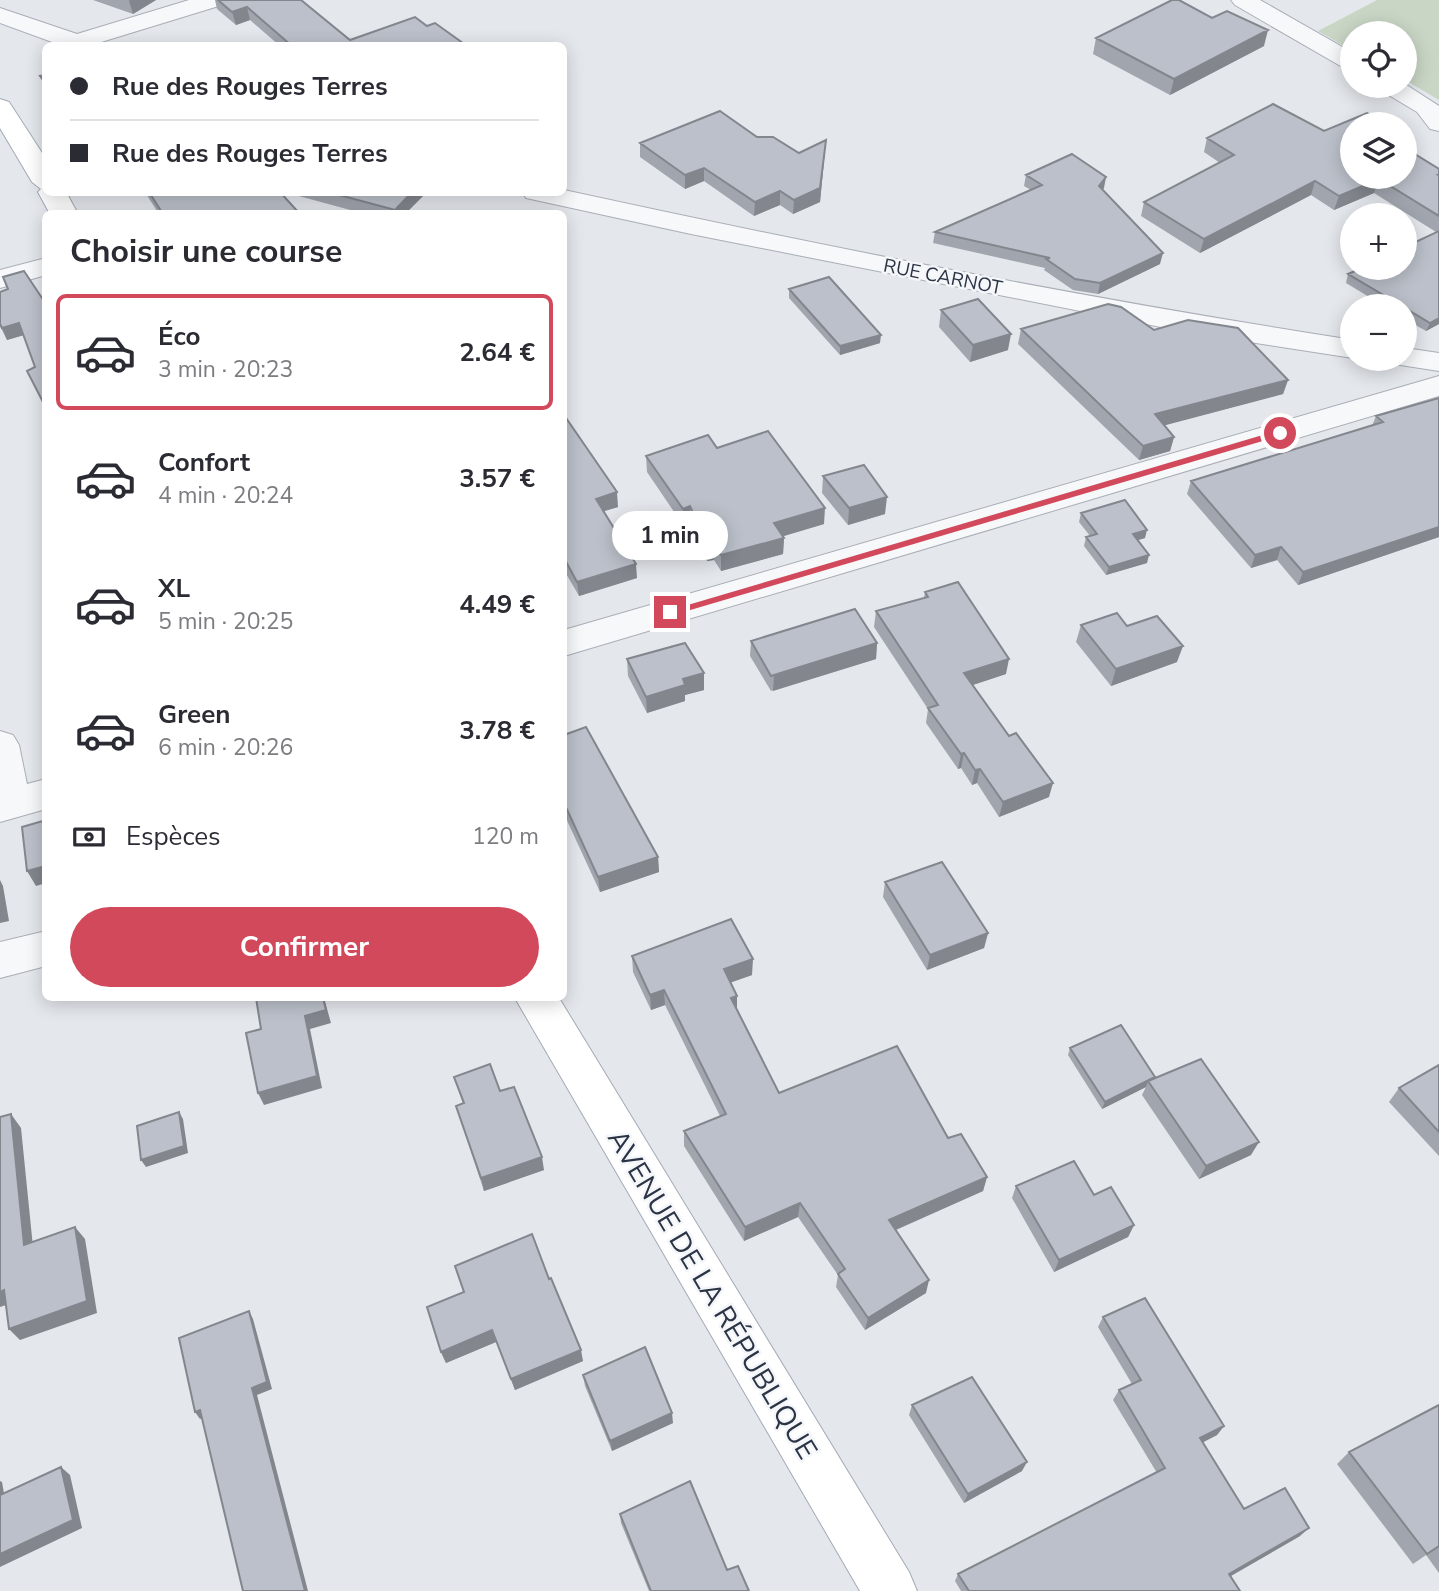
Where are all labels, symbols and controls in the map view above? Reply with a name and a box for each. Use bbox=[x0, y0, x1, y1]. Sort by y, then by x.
map controls bbox=[1340, 21, 1417, 371]
button: locate bbox=[1340, 21, 1417, 98]
text: Rue des Rouges Terres bbox=[112, 69, 388, 104]
button: layers bbox=[1340, 112, 1417, 189]
text: Rue des Rouges Terres bbox=[112, 136, 388, 171]
button: + bbox=[1340, 203, 1417, 280]
text: Choisir une course bbox=[70, 230, 342, 273]
street label: RUE CARNOT bbox=[881, 253, 1005, 301]
button: − bbox=[1340, 294, 1417, 371]
text: Éco bbox=[158, 319, 200, 354]
icon: car bbox=[74, 321, 137, 384]
text: 2.64 € bbox=[459, 335, 535, 370]
text: 3 min · 20:23 bbox=[158, 354, 293, 385]
route start bbox=[1264, 417, 1296, 449]
text: Confort bbox=[158, 445, 250, 480]
icon: car bbox=[74, 447, 137, 510]
text: 3.57 € bbox=[459, 461, 535, 496]
text: 4 min · 20:24 bbox=[158, 480, 293, 511]
callout: 1 min bbox=[612, 510, 728, 560]
text: 1 min bbox=[640, 520, 700, 551]
text: XL bbox=[158, 571, 190, 606]
icon: car bbox=[74, 573, 137, 636]
text: 4.49 € bbox=[459, 587, 535, 622]
route end bbox=[654, 596, 686, 628]
text: 5 min · 20:25 bbox=[158, 606, 293, 637]
text: Green bbox=[158, 697, 231, 732]
icon: car bbox=[74, 699, 137, 762]
text: 3.78 € bbox=[459, 713, 535, 748]
text: 6 min · 20:26 bbox=[158, 732, 293, 763]
icon: cash bbox=[70, 818, 108, 856]
text: Espèces bbox=[126, 819, 221, 854]
text: 120 m bbox=[472, 821, 539, 852]
button: Confirmer bbox=[70, 907, 539, 987]
street label: AVENUE DE LA RÉPUBLIQUE bbox=[598, 1123, 826, 1466]

